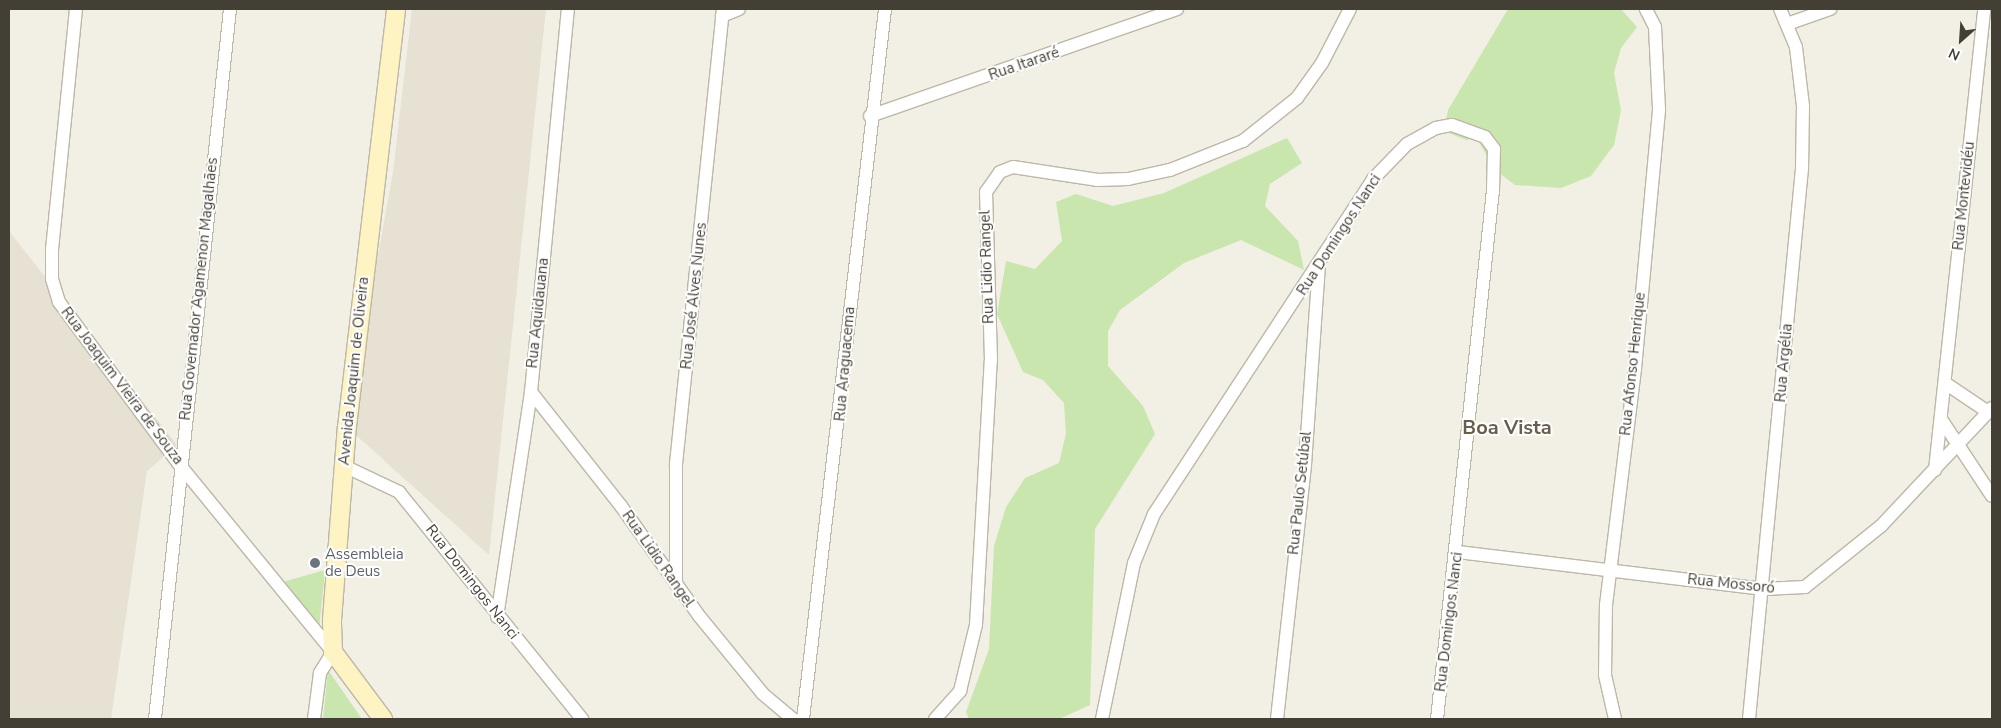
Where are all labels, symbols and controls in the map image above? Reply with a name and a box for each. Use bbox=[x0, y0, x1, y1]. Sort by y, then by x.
north arrow bbox=[1936, 15, 1986, 65]
street label: Rua Itararé bbox=[986, 43, 1062, 85]
text: N bbox=[1945, 43, 1963, 65]
street label: Rua Montevidéu bbox=[1949, 141, 1979, 251]
street label: Rua Governador Agamenon Magalhães bbox=[176, 157, 222, 421]
street label: Rua Domingos Nanci bbox=[1293, 171, 1385, 299]
street label: Rua Lidio Rangel bbox=[976, 210, 998, 324]
street label: Rua José Alves Nunes bbox=[677, 222, 711, 370]
street label: Rua Aquidauana bbox=[523, 257, 553, 369]
street label: Avenida Joaquim de Oliveira bbox=[335, 276, 373, 466]
street label: Rua Afonso Henrique bbox=[1617, 291, 1649, 437]
street label: Rua Joaquim Vieira de Souza bbox=[57, 304, 187, 468]
street label: Rua Araguacema bbox=[831, 306, 859, 422]
street label: Rua Argélia bbox=[1772, 323, 1796, 403]
district label: Boa Vista bbox=[1462, 415, 1552, 439]
street label: Rua Paulo Setúbal bbox=[1285, 430, 1315, 556]
street label: Rua Lidio Rangel bbox=[618, 507, 698, 611]
street label: Rua Domingos Nanci bbox=[422, 521, 522, 643]
place label: Assembleia de Deus bbox=[325, 545, 404, 580]
street label: Rua Domingos Nanci bbox=[1431, 551, 1467, 693]
marker: Assembleia de Deus bbox=[309, 557, 321, 569]
street label: Rua Mossoró bbox=[1686, 570, 1776, 598]

